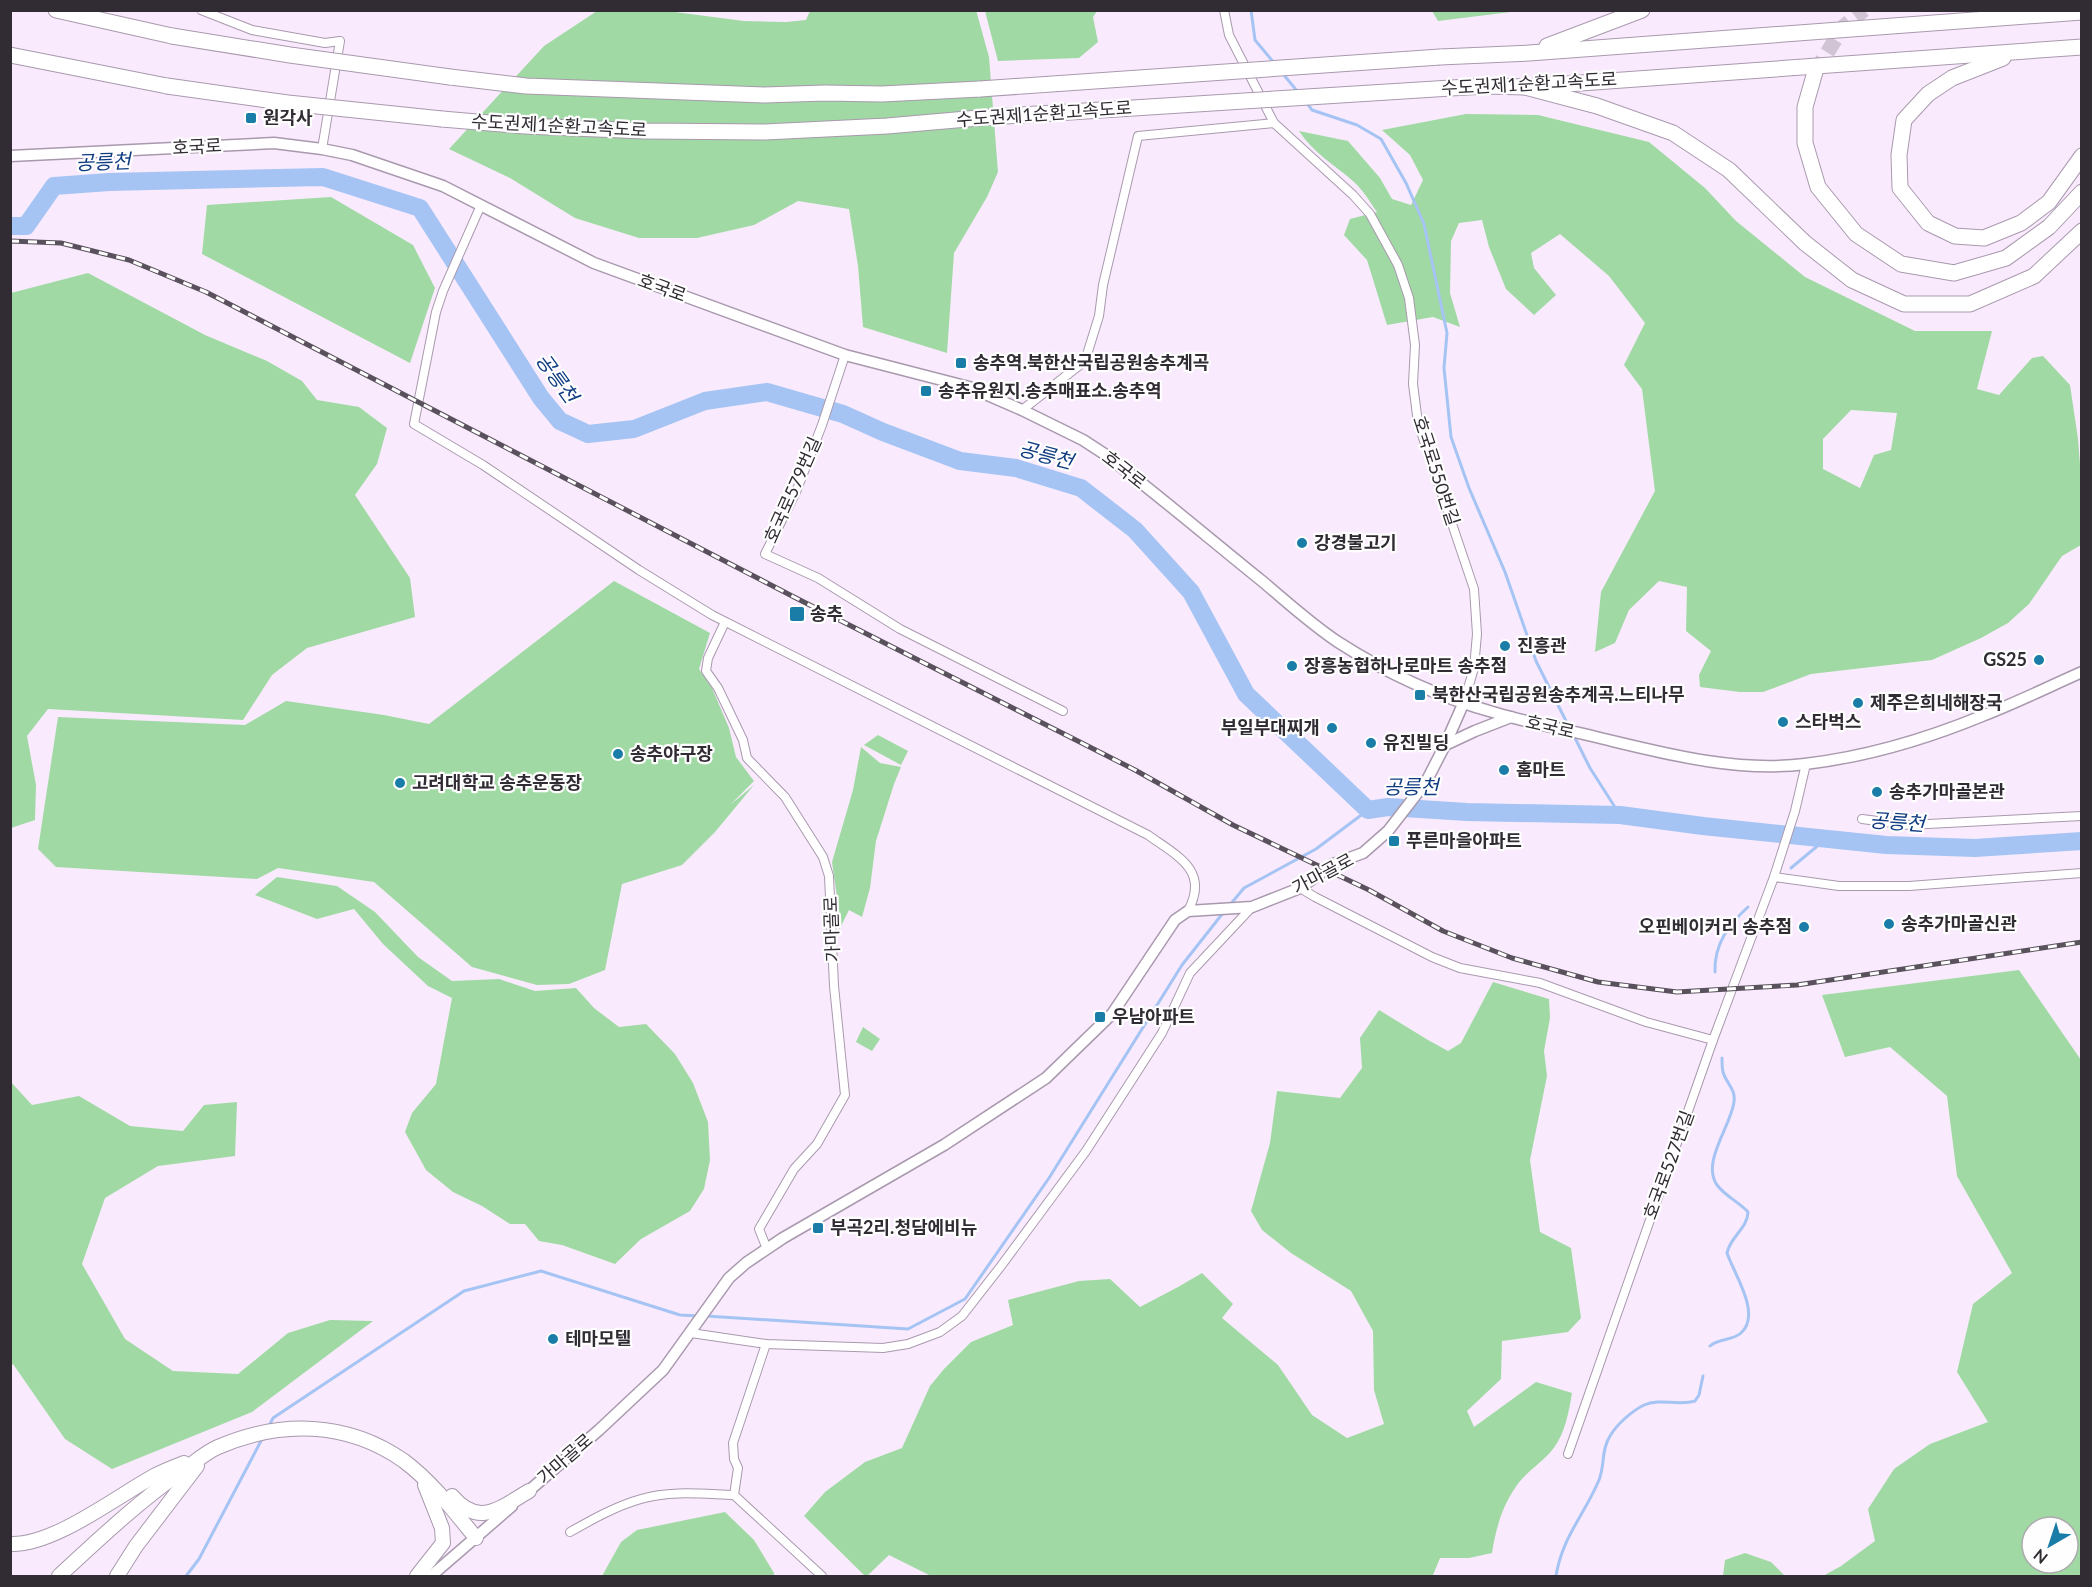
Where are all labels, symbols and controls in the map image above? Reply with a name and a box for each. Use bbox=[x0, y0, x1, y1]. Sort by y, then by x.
street label: 수도권제1순환고속도로 bbox=[1440, 67, 1617, 99]
street label: 수도권제1순환고속도로 bbox=[955, 96, 1133, 130]
place label: 원각사 bbox=[263, 106, 313, 128]
street label: 수도권제1순환고속도로 bbox=[471, 109, 648, 141]
marker: 원각사 bbox=[244, 111, 258, 125]
street label: 호국로 bbox=[172, 134, 222, 158]
water label: 공릉천 bbox=[75, 148, 134, 174]
street label: 호국로 bbox=[635, 268, 689, 306]
water label: 공릉천 bbox=[532, 348, 585, 409]
place label: 송추역.북한산국립공원송추계곡 bbox=[973, 351, 1209, 373]
marker: 송추역.북한산국립공원송추계곡 bbox=[954, 356, 968, 370]
place label: 송추유원지.송추매표소.송추역 bbox=[938, 379, 1162, 401]
marker: 송추유원지.송추매표소.송추역 bbox=[919, 384, 933, 398]
street label: 호국로550번길 bbox=[1409, 413, 1465, 528]
street label: 호국로579번길 bbox=[759, 433, 825, 546]
water label: 공릉천 bbox=[1016, 435, 1079, 473]
street label: 호국로 bbox=[1098, 445, 1151, 493]
place label: 강경불고기 bbox=[1314, 531, 1397, 553]
marker: 강경불고기 bbox=[1295, 536, 1309, 550]
place label: 송추 bbox=[810, 602, 843, 624]
marker: 송추 bbox=[788, 605, 806, 623]
place label: 진흥관 bbox=[1517, 634, 1567, 656]
marker: 진흥관 bbox=[1498, 639, 1512, 653]
place label: GS25 bbox=[1983, 648, 2027, 670]
marker: GS25 bbox=[2032, 653, 2046, 667]
place label: 장흥농협하나로마트 송추점 bbox=[1304, 654, 1507, 676]
marker: 장흥농협하나로마트 송추점 bbox=[1285, 659, 1299, 673]
place label: 북한산국립공원송추계곡.느티나무 bbox=[1432, 683, 1685, 705]
marker: 북한산국립공원송추계곡.느티나무 bbox=[1413, 688, 1427, 702]
place label: 제주은희네해장국 bbox=[1870, 691, 2002, 713]
marker: 제주은희네해장국 bbox=[1851, 696, 1865, 710]
street label: 호국로 bbox=[1524, 710, 1577, 742]
place label: 스타벅스 bbox=[1795, 710, 1861, 732]
marker: 스타벅스 bbox=[1776, 715, 1790, 729]
place label: 부일부대찌개 bbox=[1221, 716, 1320, 738]
marker: 부일부대찌개 bbox=[1325, 721, 1339, 735]
place label: 유진빌딩 bbox=[1383, 731, 1449, 753]
marker: 유진빌딩 bbox=[1364, 736, 1378, 750]
place label: 송추야구장 bbox=[630, 742, 713, 764]
marker: 송추야구장 bbox=[611, 747, 625, 761]
place label: 홈마트 bbox=[1516, 758, 1566, 780]
marker: 홈마트 bbox=[1497, 763, 1511, 777]
place label: 고려대학교 송추운동장 bbox=[412, 771, 582, 793]
water label: 공릉천 bbox=[1383, 774, 1441, 798]
marker: 고려대학교 송추운동장 bbox=[393, 776, 407, 790]
place label: 송추가마골본관 bbox=[1889, 780, 2005, 802]
marker: 송추가마골본관 bbox=[1870, 785, 1884, 799]
water label: 공릉천 bbox=[1869, 807, 1928, 835]
place label: 푸른마을아파트 bbox=[1406, 829, 1522, 851]
marker: 푸른마을아파트 bbox=[1387, 834, 1401, 848]
street label: 가마골로 bbox=[1288, 848, 1357, 898]
street label: 가마골로 bbox=[819, 896, 843, 963]
place label: 송추가마골신관 bbox=[1901, 912, 2017, 934]
place label: 오핀베이커리 송추점 bbox=[1639, 915, 1792, 937]
marker: 송추가마골신관 bbox=[1882, 917, 1896, 931]
marker: 오핀베이커리 송추점 bbox=[1797, 920, 1811, 934]
place label: 우남아파트 bbox=[1112, 1005, 1195, 1027]
marker: 우남아파트 bbox=[1093, 1010, 1107, 1024]
street label: 호국로527번길 bbox=[1638, 1107, 1698, 1222]
place label: 부곡2리.청담에비뉴 bbox=[830, 1216, 977, 1238]
marker: 부곡2리.청담에비뉴 bbox=[811, 1221, 825, 1235]
place label: 테마모텔 bbox=[565, 1327, 631, 1349]
marker: 테마모텔 bbox=[546, 1332, 560, 1346]
street label: 가마골로 bbox=[532, 1428, 597, 1488]
north arrow bbox=[2020, 1515, 2080, 1575]
text: N bbox=[2029, 1546, 2051, 1568]

